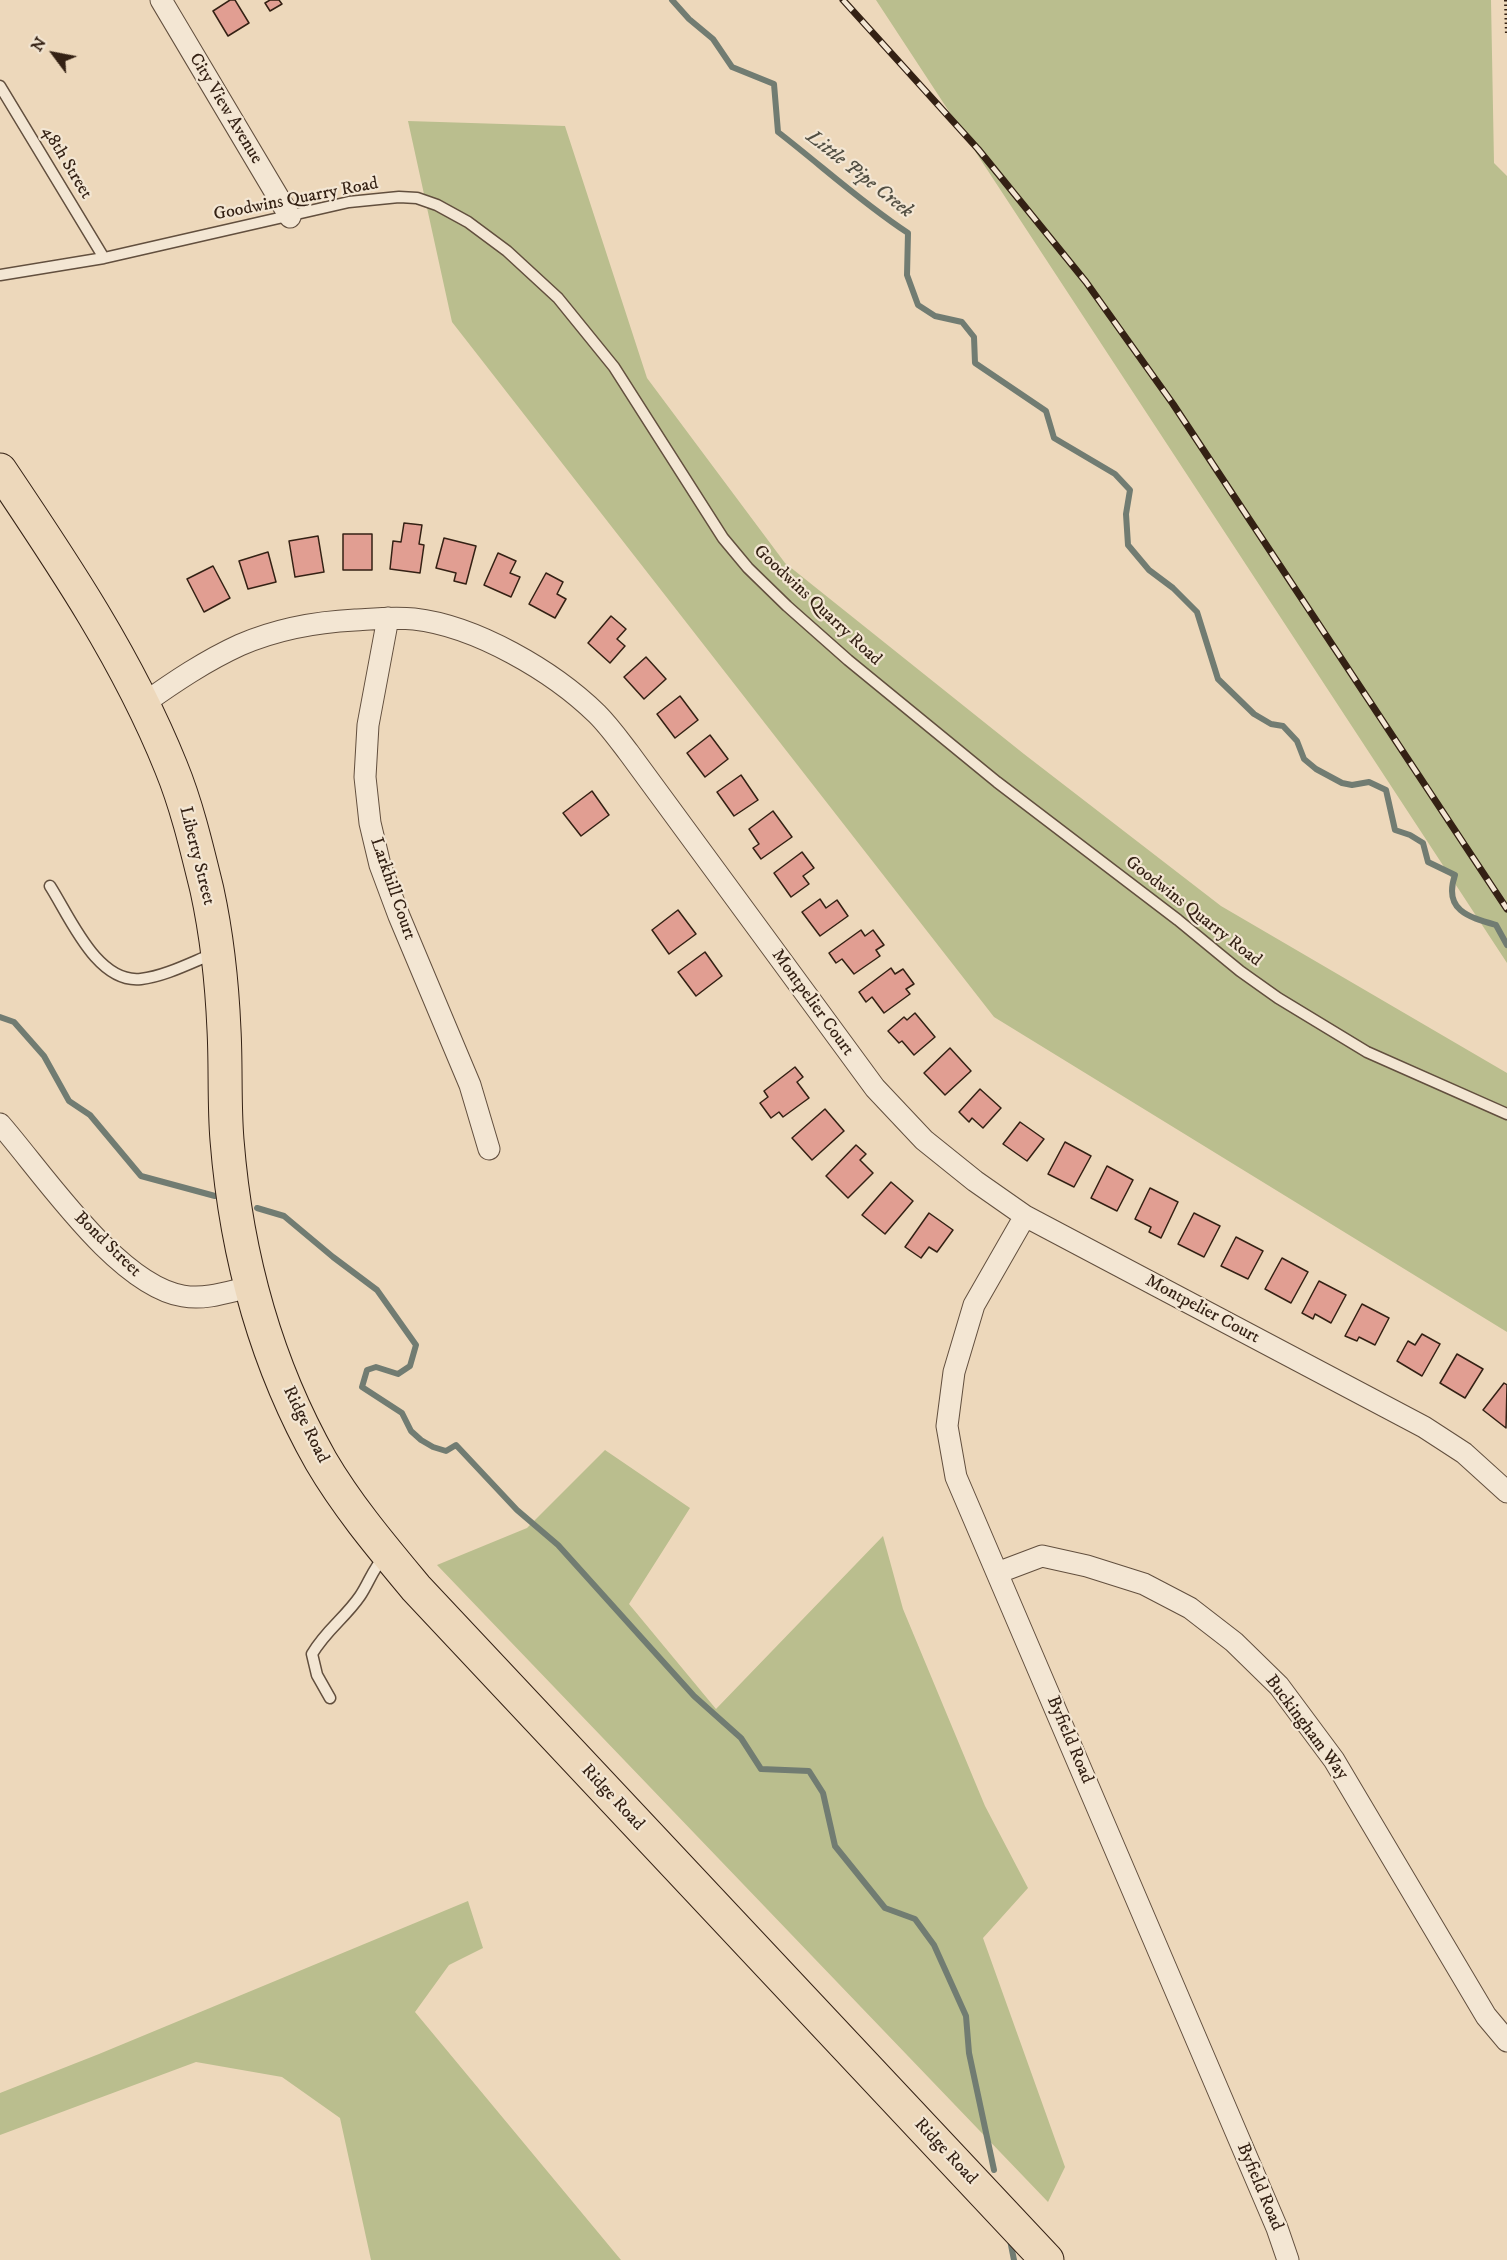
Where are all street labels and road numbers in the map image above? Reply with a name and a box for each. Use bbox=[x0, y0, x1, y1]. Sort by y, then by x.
street label: City View Avenue bbox=[183, 50, 267, 168]
street label: 48th Street bbox=[36, 123, 96, 203]
street label: Goodwins Quarry Road bbox=[212, 173, 380, 227]
street label: Goodwins Quarry Road bbox=[749, 541, 885, 671]
street label: Liberty Street bbox=[173, 804, 219, 908]
street label: Larkhill Court bbox=[364, 835, 420, 943]
street label: Goodwins Quarry Road bbox=[1120, 852, 1266, 972]
street label: Montpelier Court bbox=[766, 946, 858, 1060]
street label: Bond Street bbox=[69, 1208, 145, 1282]
street label: Montpelier Court bbox=[1141, 1271, 1263, 1349]
street label: Ridge Road bbox=[277, 1383, 333, 1467]
street label: Buckingham Way bbox=[1260, 1671, 1352, 1785]
street label: Byfield Road bbox=[1041, 1693, 1097, 1787]
street label: Ridge Road bbox=[576, 1760, 648, 1836]
street label: Ridge Road bbox=[909, 2114, 981, 2190]
street label: Byfield Road bbox=[1231, 2140, 1287, 2234]

